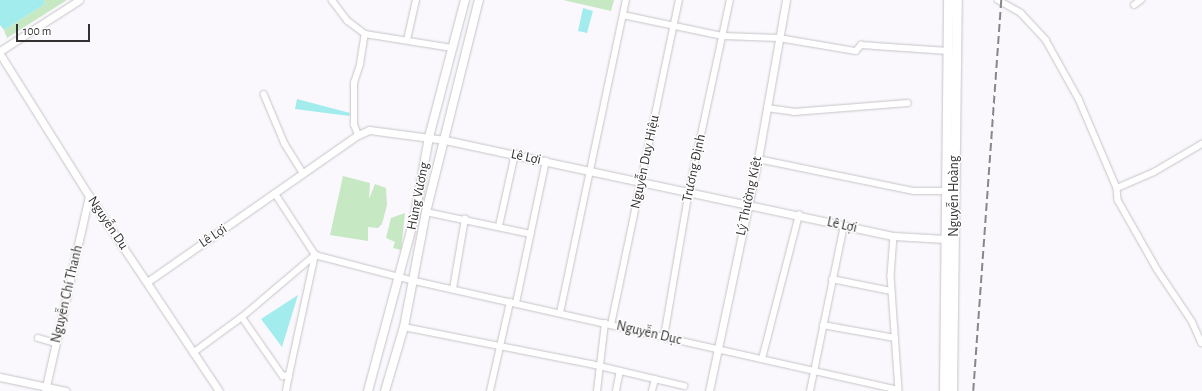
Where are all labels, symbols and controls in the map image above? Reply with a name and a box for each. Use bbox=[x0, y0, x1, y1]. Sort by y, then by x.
scale bar bbox=[18, 16, 92, 42]
text: 100 m bbox=[23, 25, 51, 37]
street label: Nguyễn Duy Hiệu bbox=[627, 113, 663, 211]
street label: Trương Định bbox=[679, 133, 709, 203]
street label: Lê Lợi bbox=[509, 146, 543, 168]
street label: Lý Thường Kiệt bbox=[732, 155, 766, 237]
street label: Nguyễn Hoàng bbox=[946, 155, 962, 237]
street label: Hùng Vương bbox=[403, 161, 433, 231]
street label: Nguyễn Du bbox=[84, 193, 132, 253]
street label: Lê Lợi bbox=[825, 214, 859, 236]
street label: Lê Lợi bbox=[196, 221, 230, 251]
street label: Nguyễn Chí Thanh bbox=[48, 243, 86, 345]
street label: Nguyễn Dục bbox=[615, 317, 683, 349]

